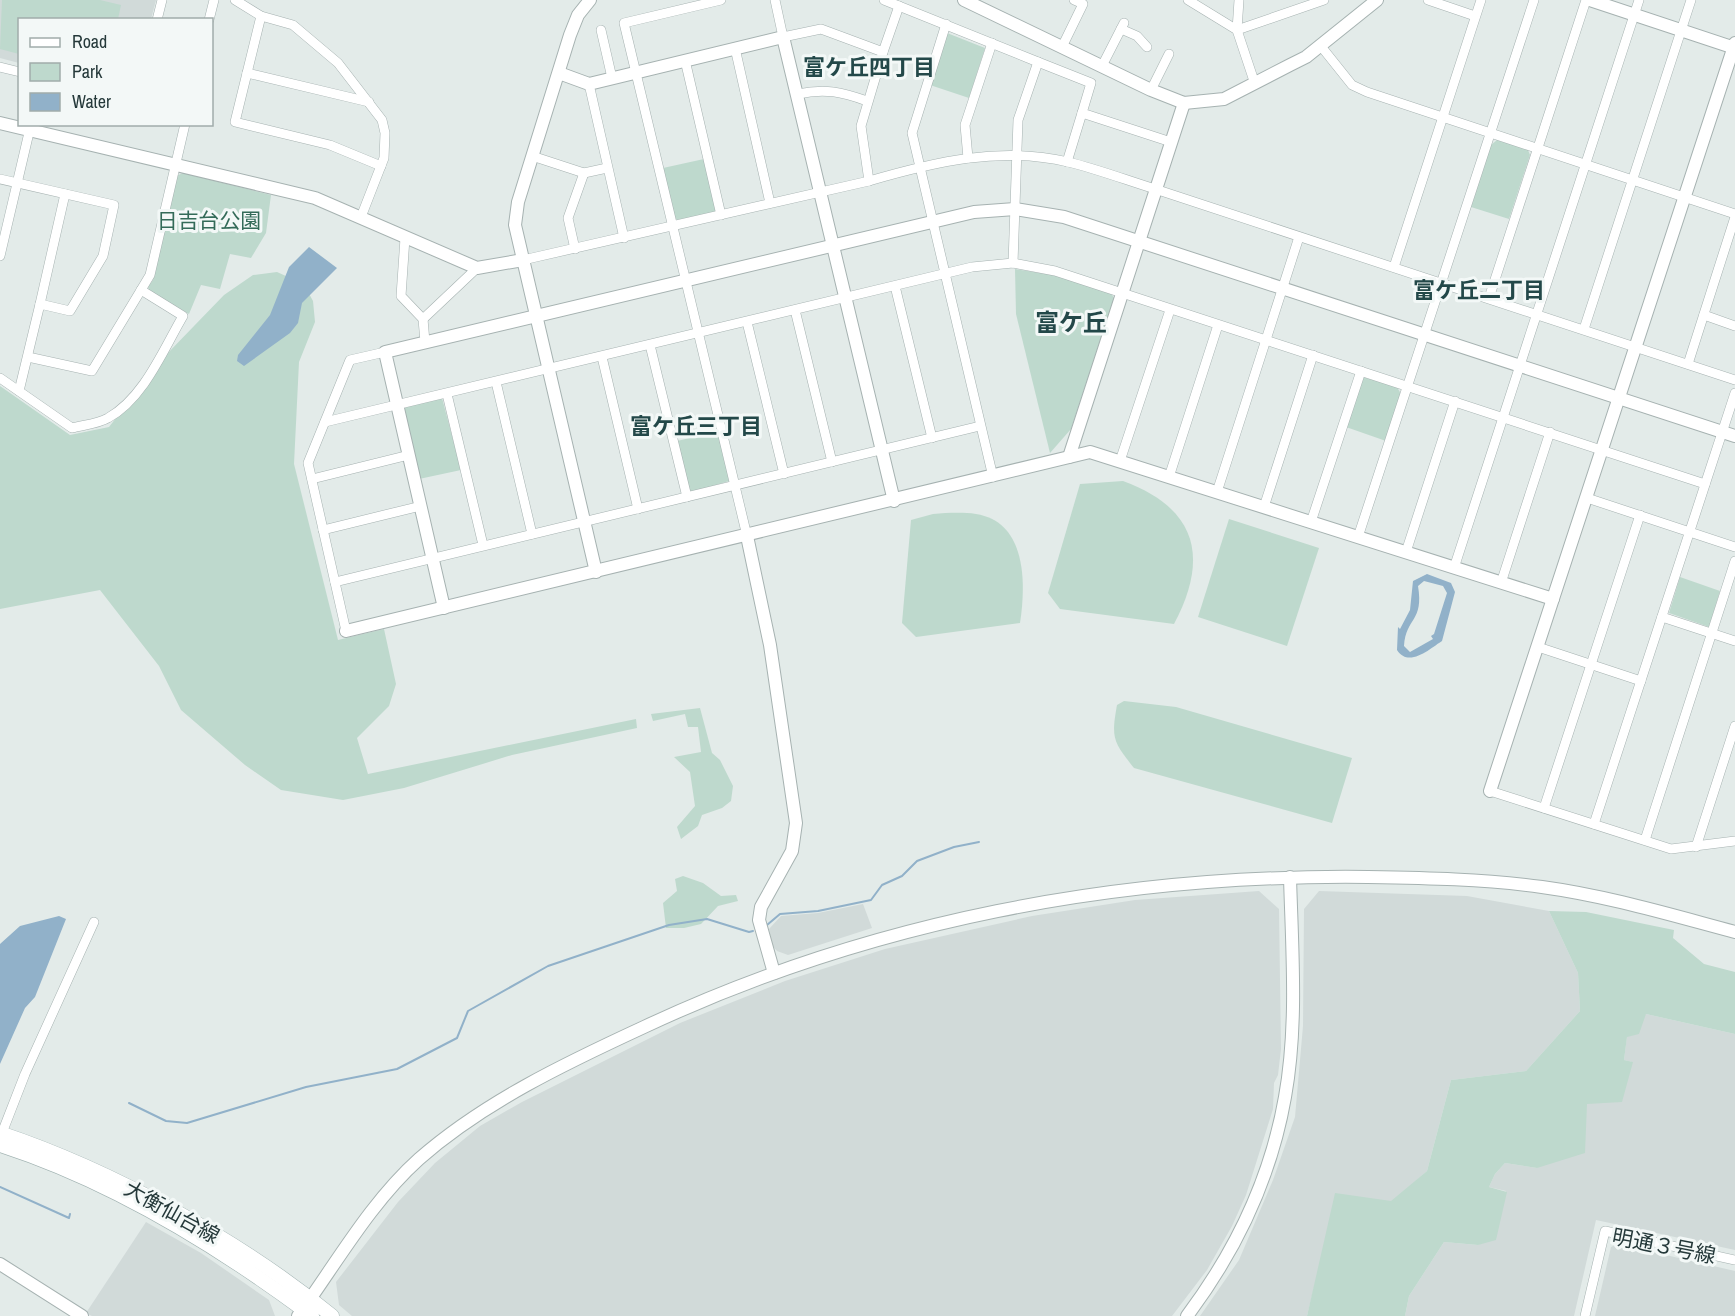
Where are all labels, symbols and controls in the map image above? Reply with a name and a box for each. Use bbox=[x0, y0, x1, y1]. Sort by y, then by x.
legend bbox=[18, 18, 213, 126]
text: Road bbox=[72, 29, 107, 54]
district label: 富ケ丘四丁目 bbox=[803, 52, 935, 82]
text: Park bbox=[72, 59, 103, 84]
text: Water bbox=[72, 89, 111, 114]
park label: 日吉台公園 bbox=[157, 206, 262, 235]
district label: 富ケ丘二丁目 bbox=[1413, 275, 1545, 305]
district label: 富ケ丘 bbox=[1035, 306, 1107, 338]
district label: 富ケ丘三丁目 bbox=[630, 411, 762, 441]
street label: 大衡仙台線 bbox=[119, 1174, 225, 1250]
street label: 明通３号線 bbox=[1610, 1222, 1718, 1270]

